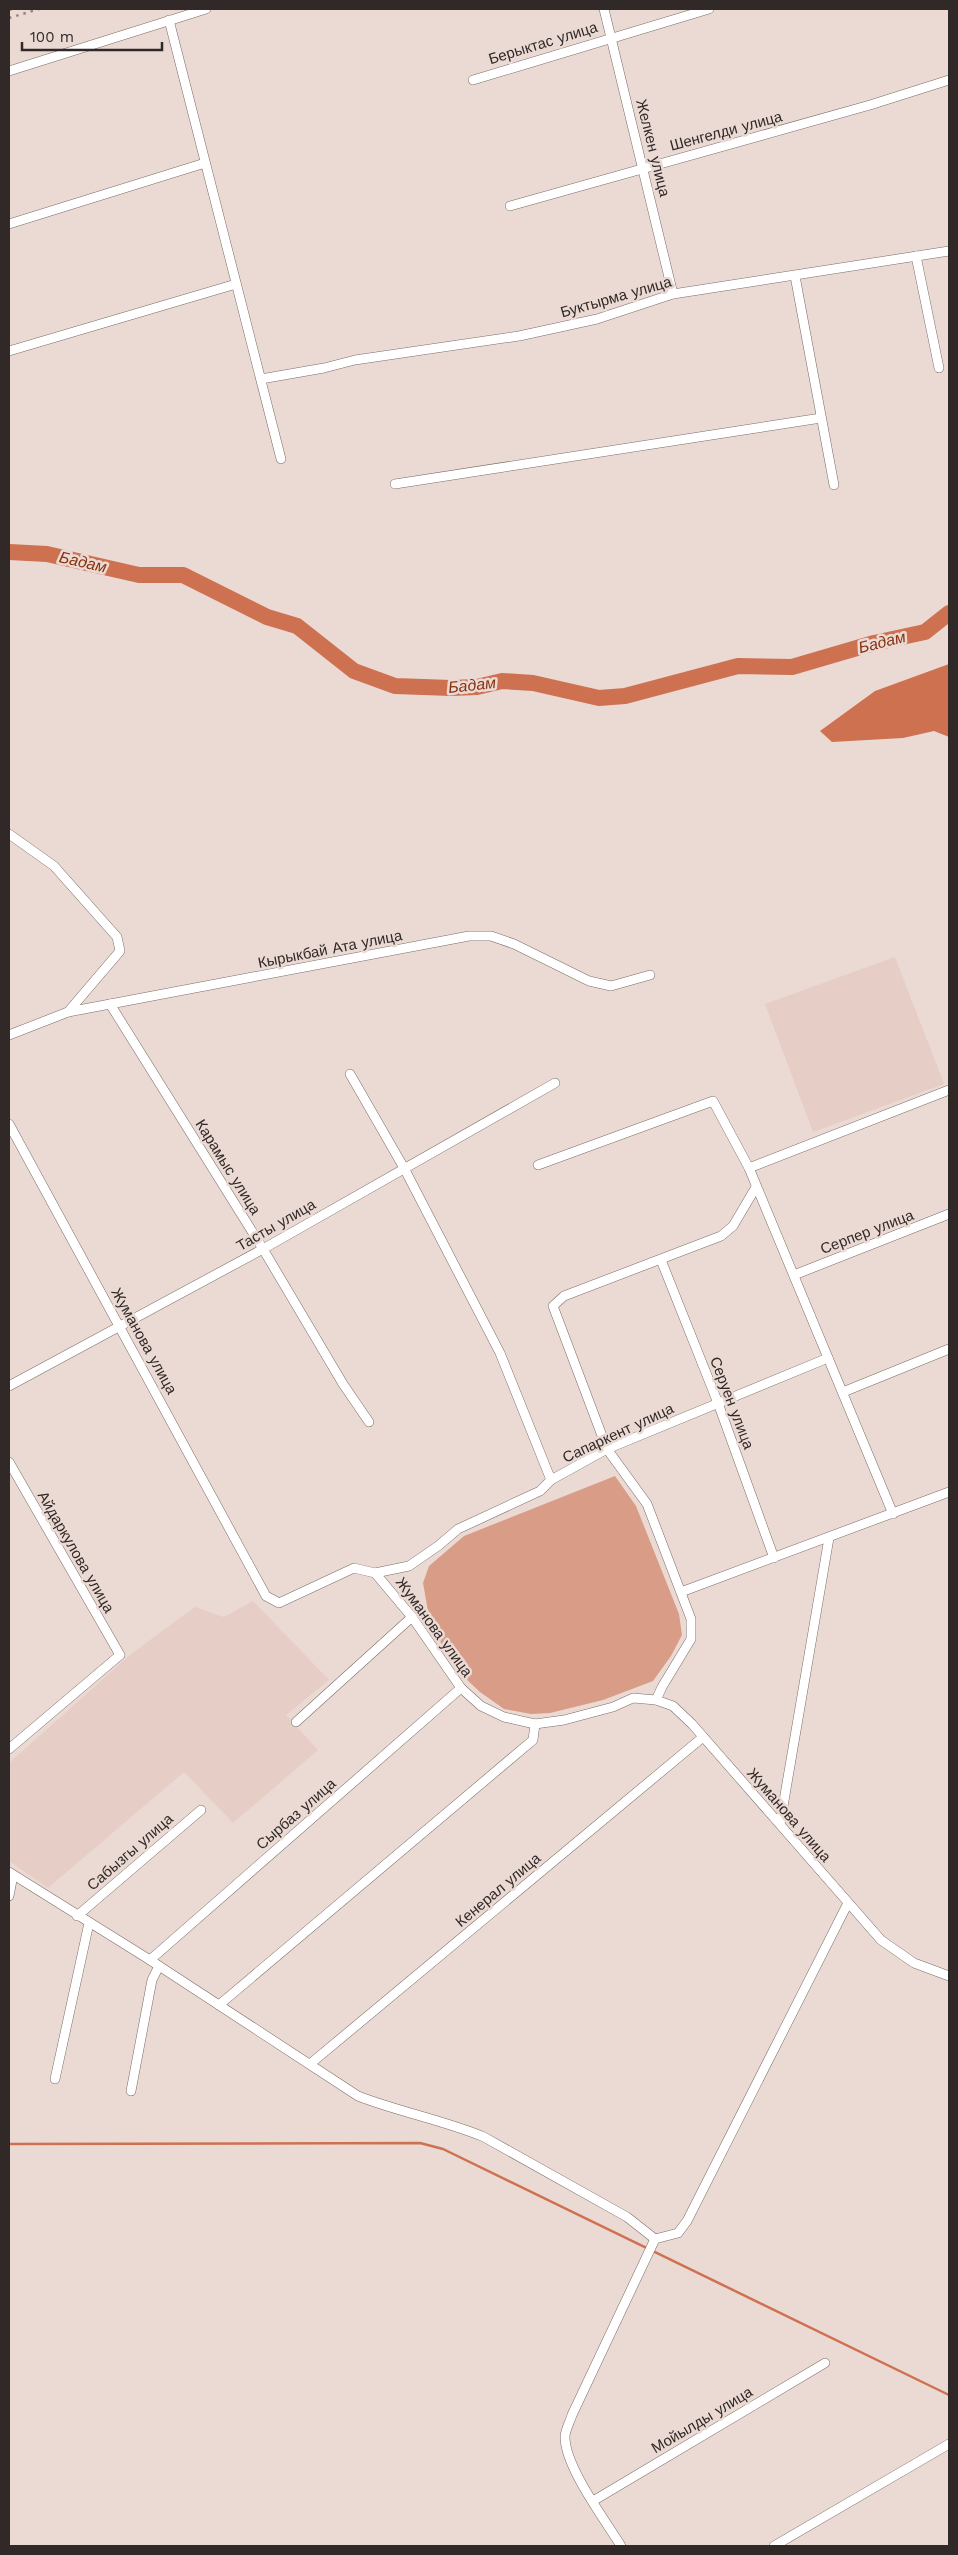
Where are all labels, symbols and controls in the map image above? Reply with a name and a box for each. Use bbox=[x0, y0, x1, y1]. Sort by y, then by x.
street label: Берыктас улица bbox=[486, 18, 600, 68]
scale bar bbox=[22, 20, 162, 52]
text: 100 m bbox=[30, 28, 74, 46]
street label: Желкен улица bbox=[632, 97, 674, 199]
street label: Шенгелди улица bbox=[668, 107, 785, 155]
street label: Буктырма улица bbox=[558, 272, 674, 321]
water label: Бадам bbox=[57, 547, 109, 577]
water label: Бадам bbox=[856, 627, 908, 657]
water label: Бадам bbox=[447, 673, 497, 697]
street label: Кырыкбай Ата улица bbox=[256, 926, 404, 972]
street label: Карамыс улица bbox=[192, 1116, 265, 1218]
street label: Тасты улица bbox=[233, 1195, 319, 1255]
street label: Серпер улица bbox=[818, 1206, 917, 1258]
street label: Жуманова улица bbox=[107, 1285, 181, 1398]
street label: Серуен улица bbox=[706, 1354, 758, 1452]
street label: Сапаркент улица bbox=[559, 1399, 677, 1467]
street label: Айдаркулова улица bbox=[34, 1488, 118, 1617]
street label: Жуманова улица bbox=[392, 1574, 477, 1681]
street label: Жуманова улица bbox=[743, 1764, 835, 1866]
street label: Сырбаз улица bbox=[253, 1774, 340, 1853]
street label: Сабызгы улица bbox=[83, 1809, 177, 1894]
street label: Кенерал улица bbox=[452, 1849, 545, 1931]
street label: Мойылды улица bbox=[648, 2382, 756, 2457]

